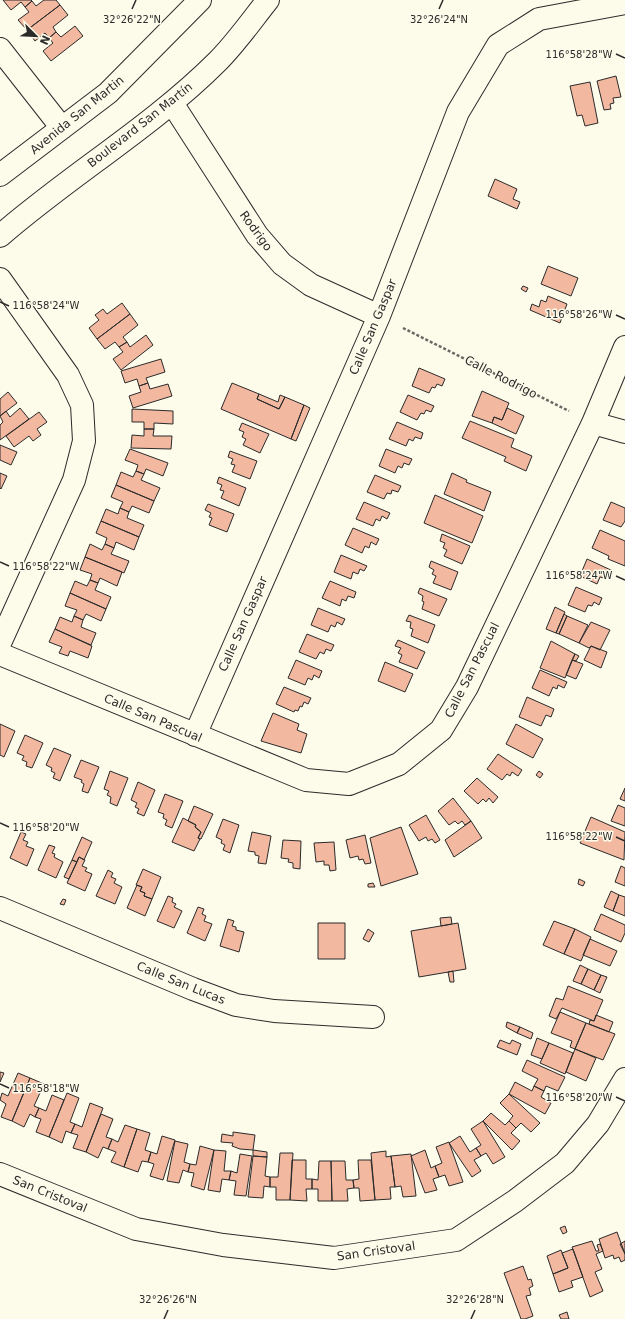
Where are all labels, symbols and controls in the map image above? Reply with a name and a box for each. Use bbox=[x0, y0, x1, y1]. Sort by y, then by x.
text: 32°26'22"N bbox=[103, 14, 161, 25]
text: 32°26'24"N bbox=[410, 14, 468, 25]
north arrow bbox=[16, 16, 56, 56]
text: N bbox=[37, 33, 52, 47]
text: 116°58'28"W bbox=[546, 49, 612, 60]
street label: Avenida San Martin bbox=[27, 73, 127, 157]
street label: Boulevard San Martín bbox=[85, 80, 195, 170]
street label: Rodrigo bbox=[237, 208, 275, 254]
street label: Calle San Gaspar bbox=[346, 277, 400, 377]
text: 116°58'24"W bbox=[13, 300, 79, 311]
text: 116°58'26"W bbox=[546, 309, 612, 320]
street label: Calle Rodrigo bbox=[462, 353, 540, 401]
text: 116°58'22"W bbox=[13, 561, 79, 572]
text: 116°58'24"W bbox=[546, 570, 612, 581]
street label: Calle San Gaspar bbox=[216, 574, 270, 674]
street label: Calle San Pascual bbox=[442, 620, 502, 720]
street label: Calle San Pascual bbox=[102, 691, 204, 745]
text: 116°58'20"W bbox=[13, 822, 79, 833]
text: 116°58'22"W bbox=[546, 831, 612, 842]
street label: Calle San Lucas bbox=[135, 959, 227, 1007]
text: 116°58'18"W bbox=[13, 1083, 79, 1094]
text: 116°58'20"W bbox=[546, 1092, 612, 1103]
street label: San Cristoval bbox=[11, 1173, 89, 1215]
street label: San Cristoval bbox=[336, 1239, 416, 1263]
text: 32°26'26"N bbox=[139, 1294, 197, 1305]
text: 32°26'28"N bbox=[446, 1294, 504, 1305]

